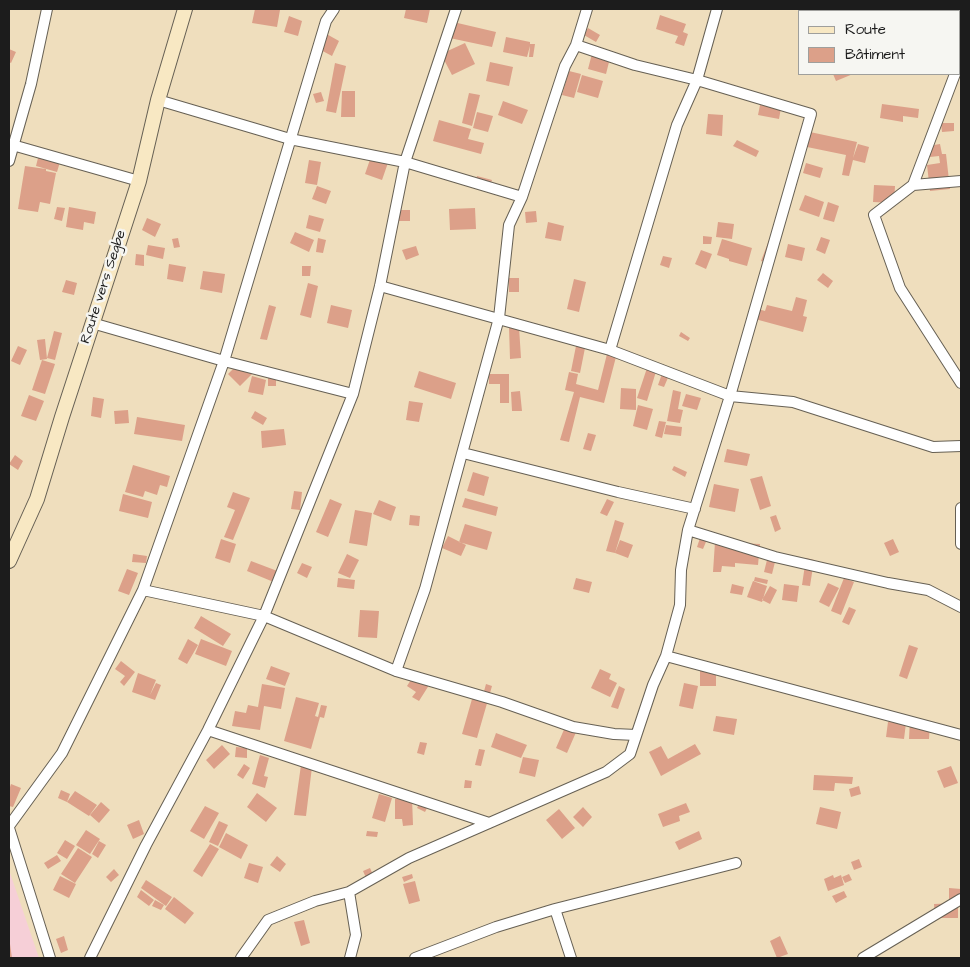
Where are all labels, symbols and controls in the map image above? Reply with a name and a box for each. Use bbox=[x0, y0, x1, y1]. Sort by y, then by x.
legend bbox=[798, 10, 960, 75]
text: Route bbox=[845, 19, 886, 40]
text: Bâtiment bbox=[845, 44, 905, 65]
street label: Route vers Segbe bbox=[78, 228, 130, 346]

